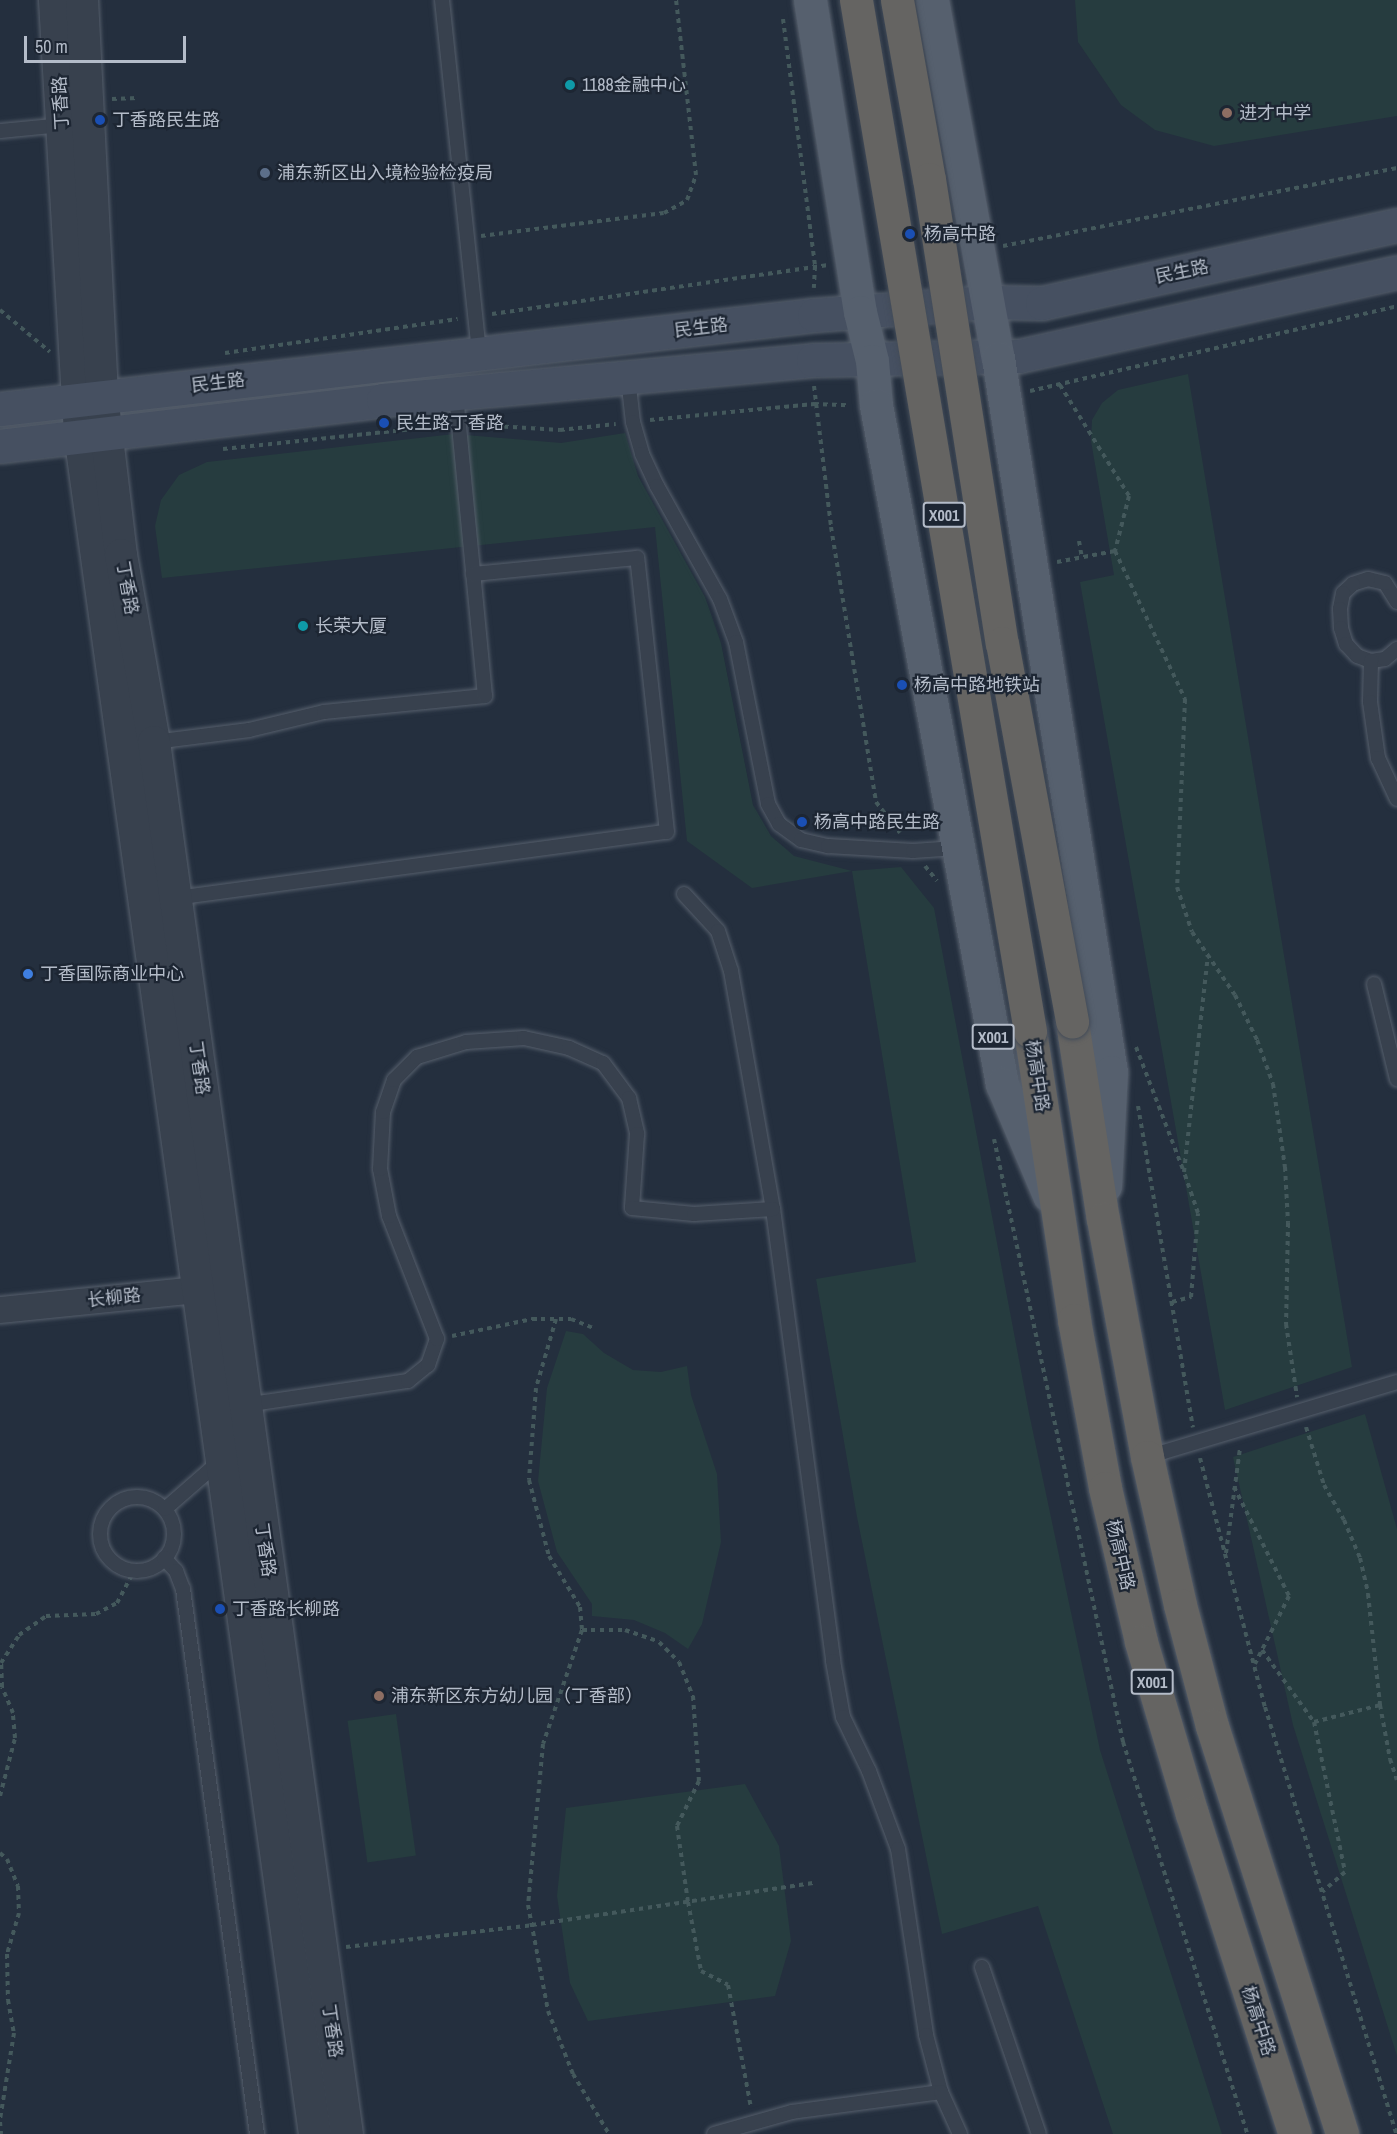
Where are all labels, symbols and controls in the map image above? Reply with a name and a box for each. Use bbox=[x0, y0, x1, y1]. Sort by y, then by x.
scale bar bbox=[27, 24, 189, 62]
text: 50 m bbox=[35, 34, 68, 59]
place label: 1188金融中心 bbox=[582, 74, 686, 96]
street label: 丁香路 bbox=[49, 75, 73, 131]
marker: 1188金融中心 bbox=[563, 78, 577, 92]
place label: 进才中学 bbox=[1239, 102, 1311, 124]
marker: 进才中学 bbox=[1220, 106, 1234, 120]
place label: 丁香路民生路 bbox=[112, 109, 220, 131]
marker: 丁香路民生路 bbox=[93, 113, 107, 127]
place label: 浦东新区出入境检验检疫局 bbox=[277, 162, 493, 184]
marker: 浦东新区出入境检验检疫局 bbox=[258, 166, 272, 180]
place label: 杨高中路 bbox=[924, 223, 996, 245]
marker: 杨高中路 bbox=[901, 225, 919, 243]
street label: 民生路 bbox=[1153, 256, 1211, 288]
street label: 民生路 bbox=[673, 314, 729, 342]
street label: 民生路 bbox=[190, 369, 246, 397]
place label: 民生路丁香路 bbox=[396, 412, 504, 434]
marker: 民生路丁香路 bbox=[377, 416, 391, 430]
road number: X001 bbox=[922, 502, 966, 528]
street label: 丁香路 bbox=[112, 560, 142, 616]
place label: 长荣大厦 bbox=[315, 615, 387, 637]
marker: 长荣大厦 bbox=[296, 619, 310, 633]
place label: 杨高中路地铁站 bbox=[914, 674, 1040, 696]
marker: 杨高中路地铁站 bbox=[895, 678, 909, 692]
place label: 杨高中路民生路 bbox=[814, 811, 940, 833]
marker: 杨高中路民生路 bbox=[795, 815, 809, 829]
place label: 丁香国际商业中心 bbox=[40, 963, 184, 985]
marker: 丁香国际商业中心 bbox=[21, 967, 35, 981]
road number: X001 bbox=[970, 1024, 1016, 1050]
street label: 杨高中路 bbox=[1021, 1039, 1053, 1113]
street label: 丁香路 bbox=[185, 1040, 213, 1096]
street label: 长柳路 bbox=[86, 1284, 142, 1312]
street label: 杨高中路 bbox=[1101, 1517, 1139, 1593]
street label: 丁香路 bbox=[251, 1522, 279, 1578]
place label: 丁香路长柳路 bbox=[232, 1598, 340, 1620]
marker: 丁香路长柳路 bbox=[213, 1602, 227, 1616]
road number: X001 bbox=[1130, 1669, 1174, 1695]
place label: 浦东新区东方幼儿园（丁香部） bbox=[391, 1685, 643, 1707]
marker: 浦东新区东方幼儿园（丁香部） bbox=[372, 1689, 386, 1703]
street label: 杨高中路 bbox=[1237, 1983, 1279, 2059]
street label: 丁香路 bbox=[318, 2003, 346, 2059]

